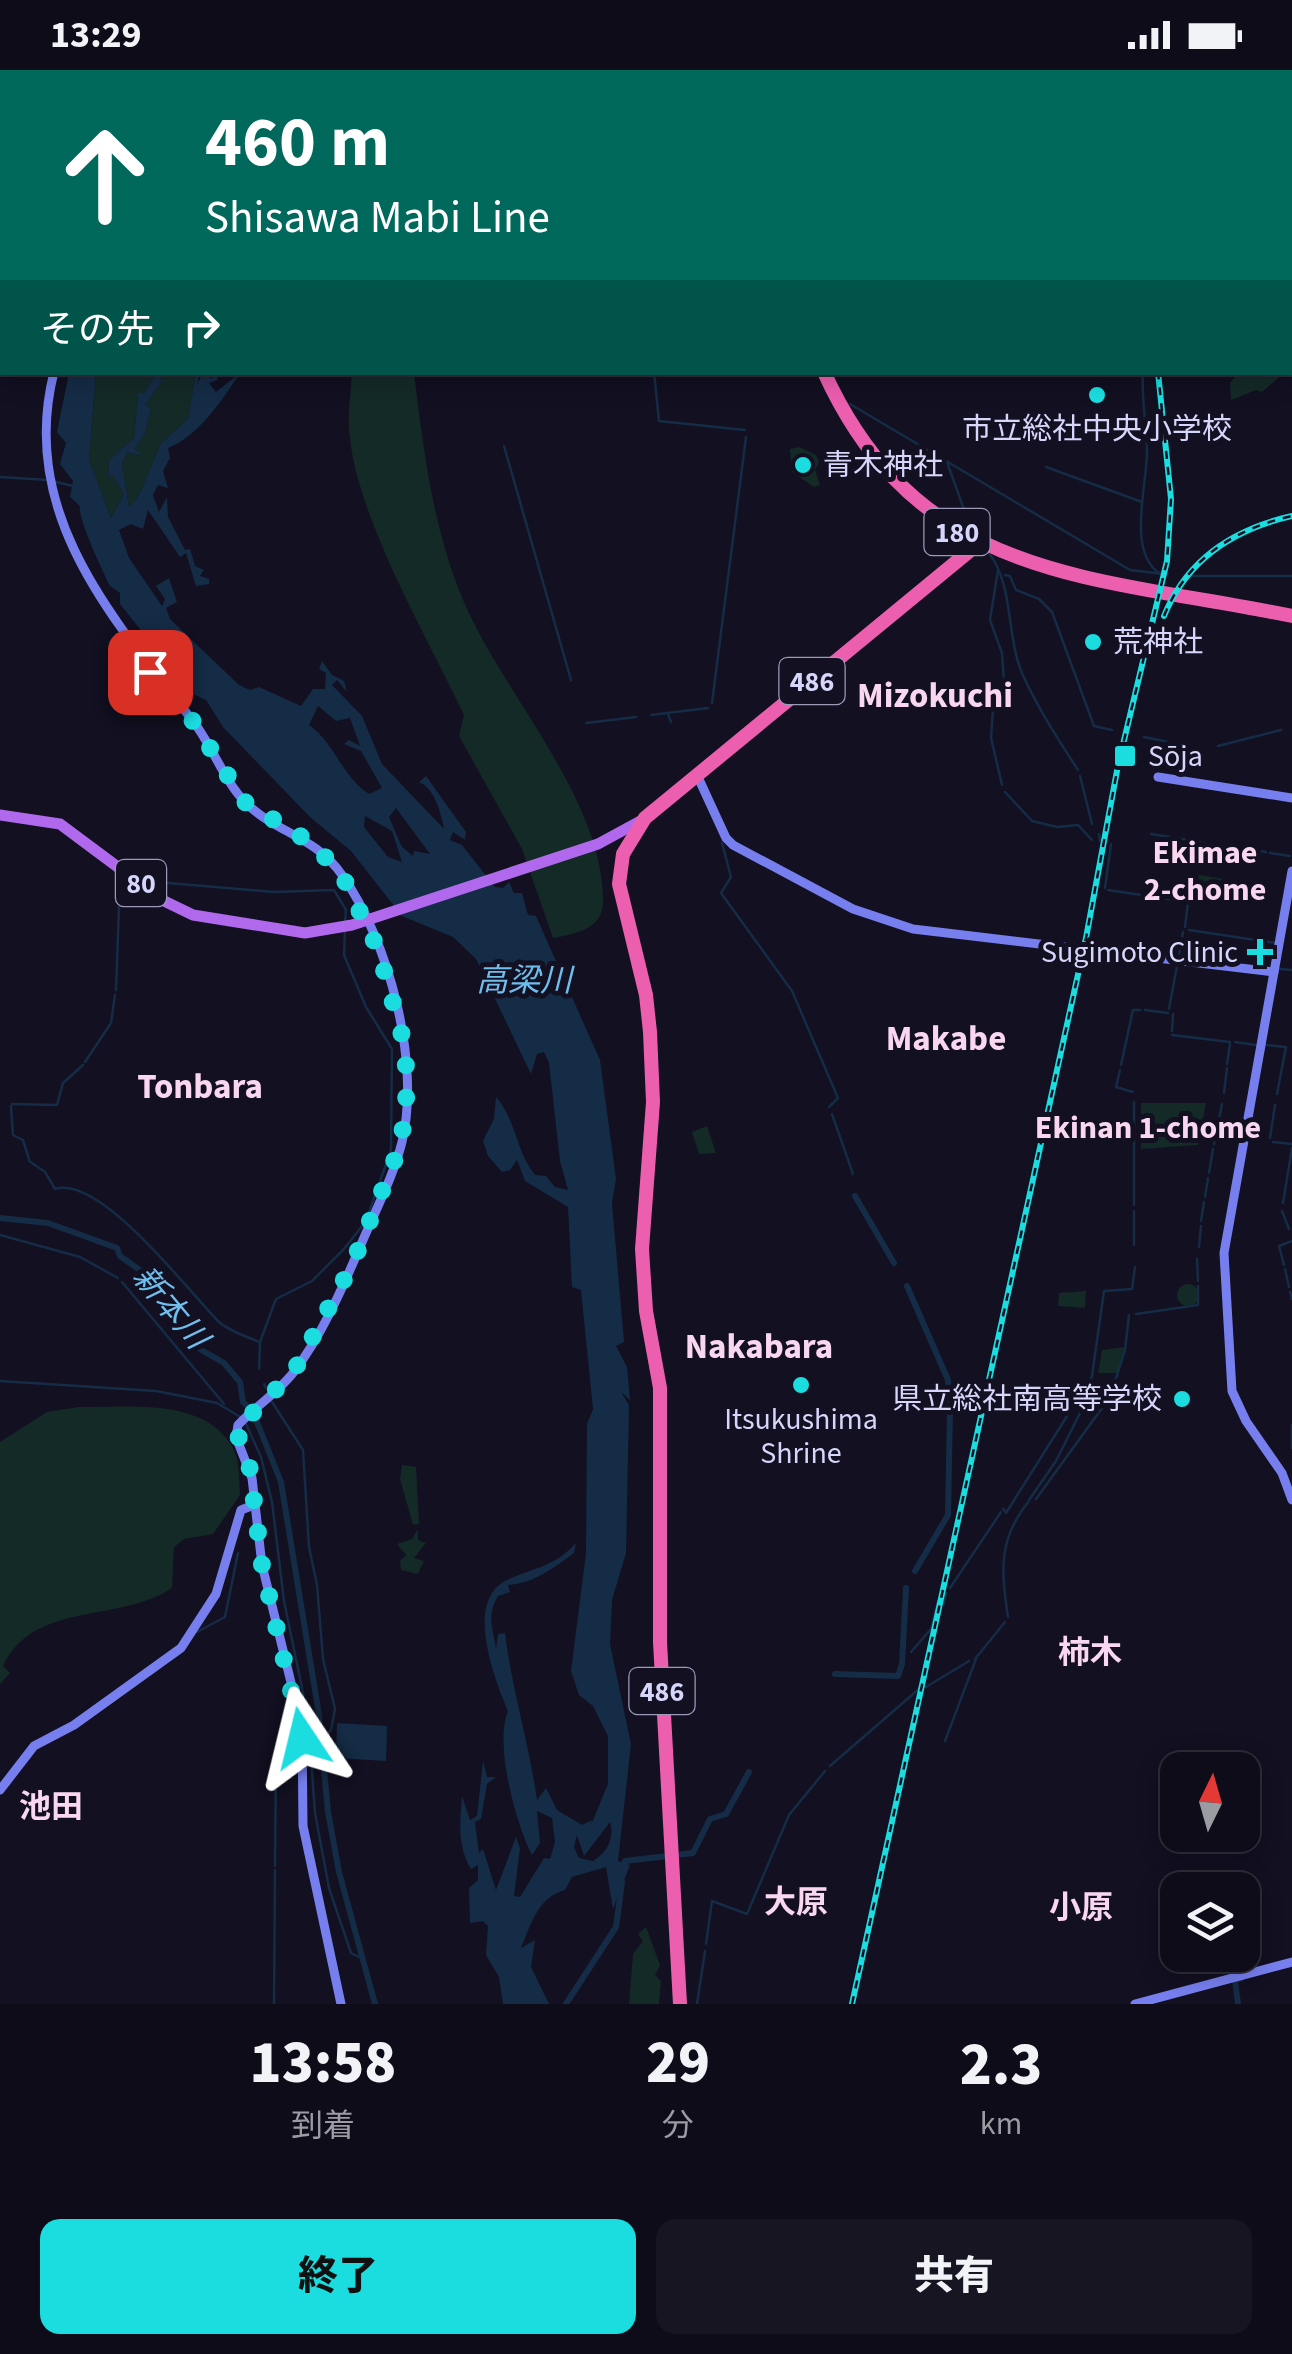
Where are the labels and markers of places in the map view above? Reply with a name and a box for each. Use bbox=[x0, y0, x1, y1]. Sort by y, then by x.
marker: 市立総社中央小学校 bbox=[1086, 384, 1108, 406]
place label: 市立総社中央小学校 bbox=[962, 408, 1232, 451]
place label: 青木神社 bbox=[823, 444, 943, 487]
marker: 青木神社 bbox=[792, 454, 814, 476]
place label: 荒神社 bbox=[1113, 621, 1203, 664]
pin bbox=[108, 630, 193, 715]
marker: 荒神社 bbox=[1082, 631, 1104, 653]
place label: Sōja bbox=[1148, 735, 1203, 778]
marker: Sōja bbox=[1112, 743, 1138, 769]
place label: Sugimoto Clinic bbox=[1041, 931, 1238, 974]
marker: Sugimoto Clinic bbox=[1247, 939, 1273, 965]
marker: Itsukushima Shrine bbox=[790, 1374, 812, 1396]
place label: 県立総社南高等学校 bbox=[892, 1378, 1162, 1421]
marker: 県立総社南高等学校 bbox=[1171, 1388, 1193, 1410]
place label: Itsukushima Shrine bbox=[724, 1398, 878, 1475]

